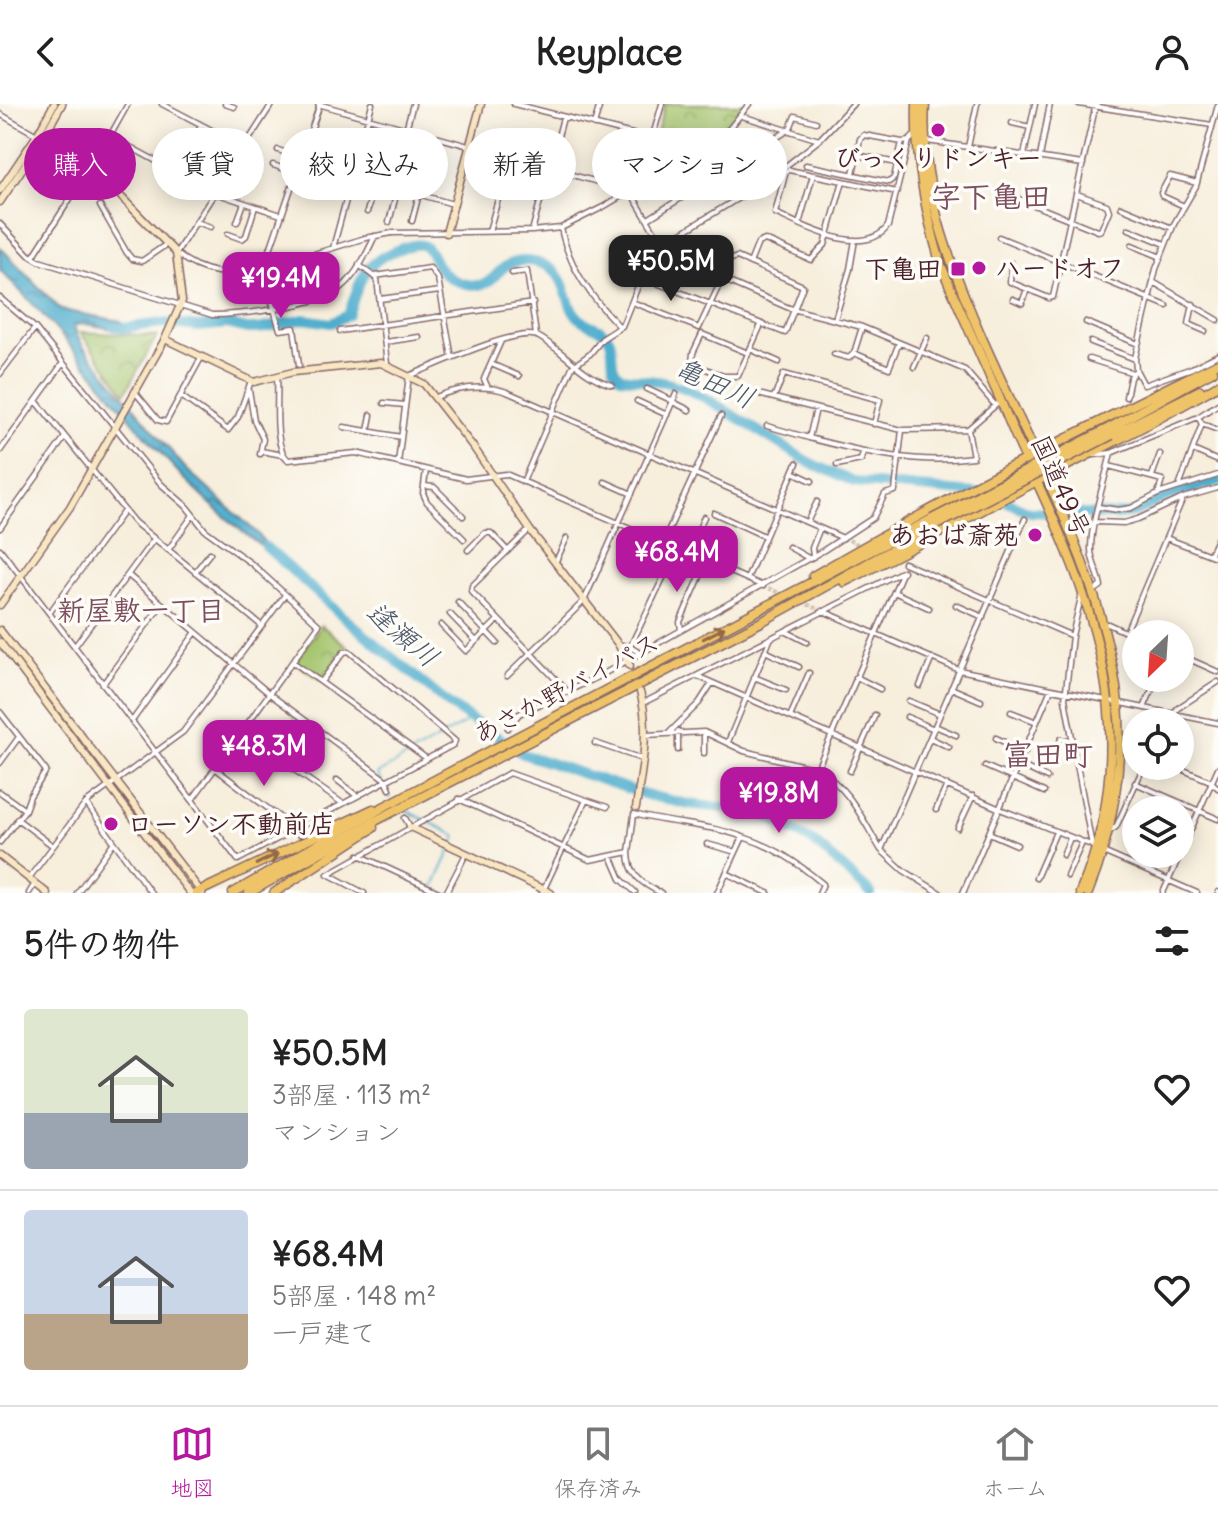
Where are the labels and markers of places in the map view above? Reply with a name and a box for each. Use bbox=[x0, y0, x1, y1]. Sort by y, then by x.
marker: びっくりドンキー bbox=[929, 121, 947, 139]
place label: びっくりドンキー bbox=[834, 141, 1042, 174]
pin: ¥50.5M bbox=[606, 235, 736, 303]
place label: ハードオフ bbox=[995, 251, 1125, 284]
pin: ¥19.4M bbox=[216, 252, 346, 320]
place label: 下亀田 bbox=[864, 252, 942, 285]
marker: ハードオフ bbox=[970, 259, 988, 277]
marker: 下亀田 bbox=[949, 260, 967, 278]
place label: あおば斎苑 bbox=[889, 518, 1019, 551]
pin: ¥68.4M bbox=[612, 526, 742, 594]
marker: あおば斎苑 bbox=[1026, 526, 1044, 544]
pin: ¥48.3M bbox=[199, 720, 329, 788]
pin: ¥19.8M bbox=[714, 767, 844, 835]
place label: ローソン不動前店 bbox=[127, 807, 335, 840]
marker: ローソン不動前店 bbox=[102, 815, 120, 833]

